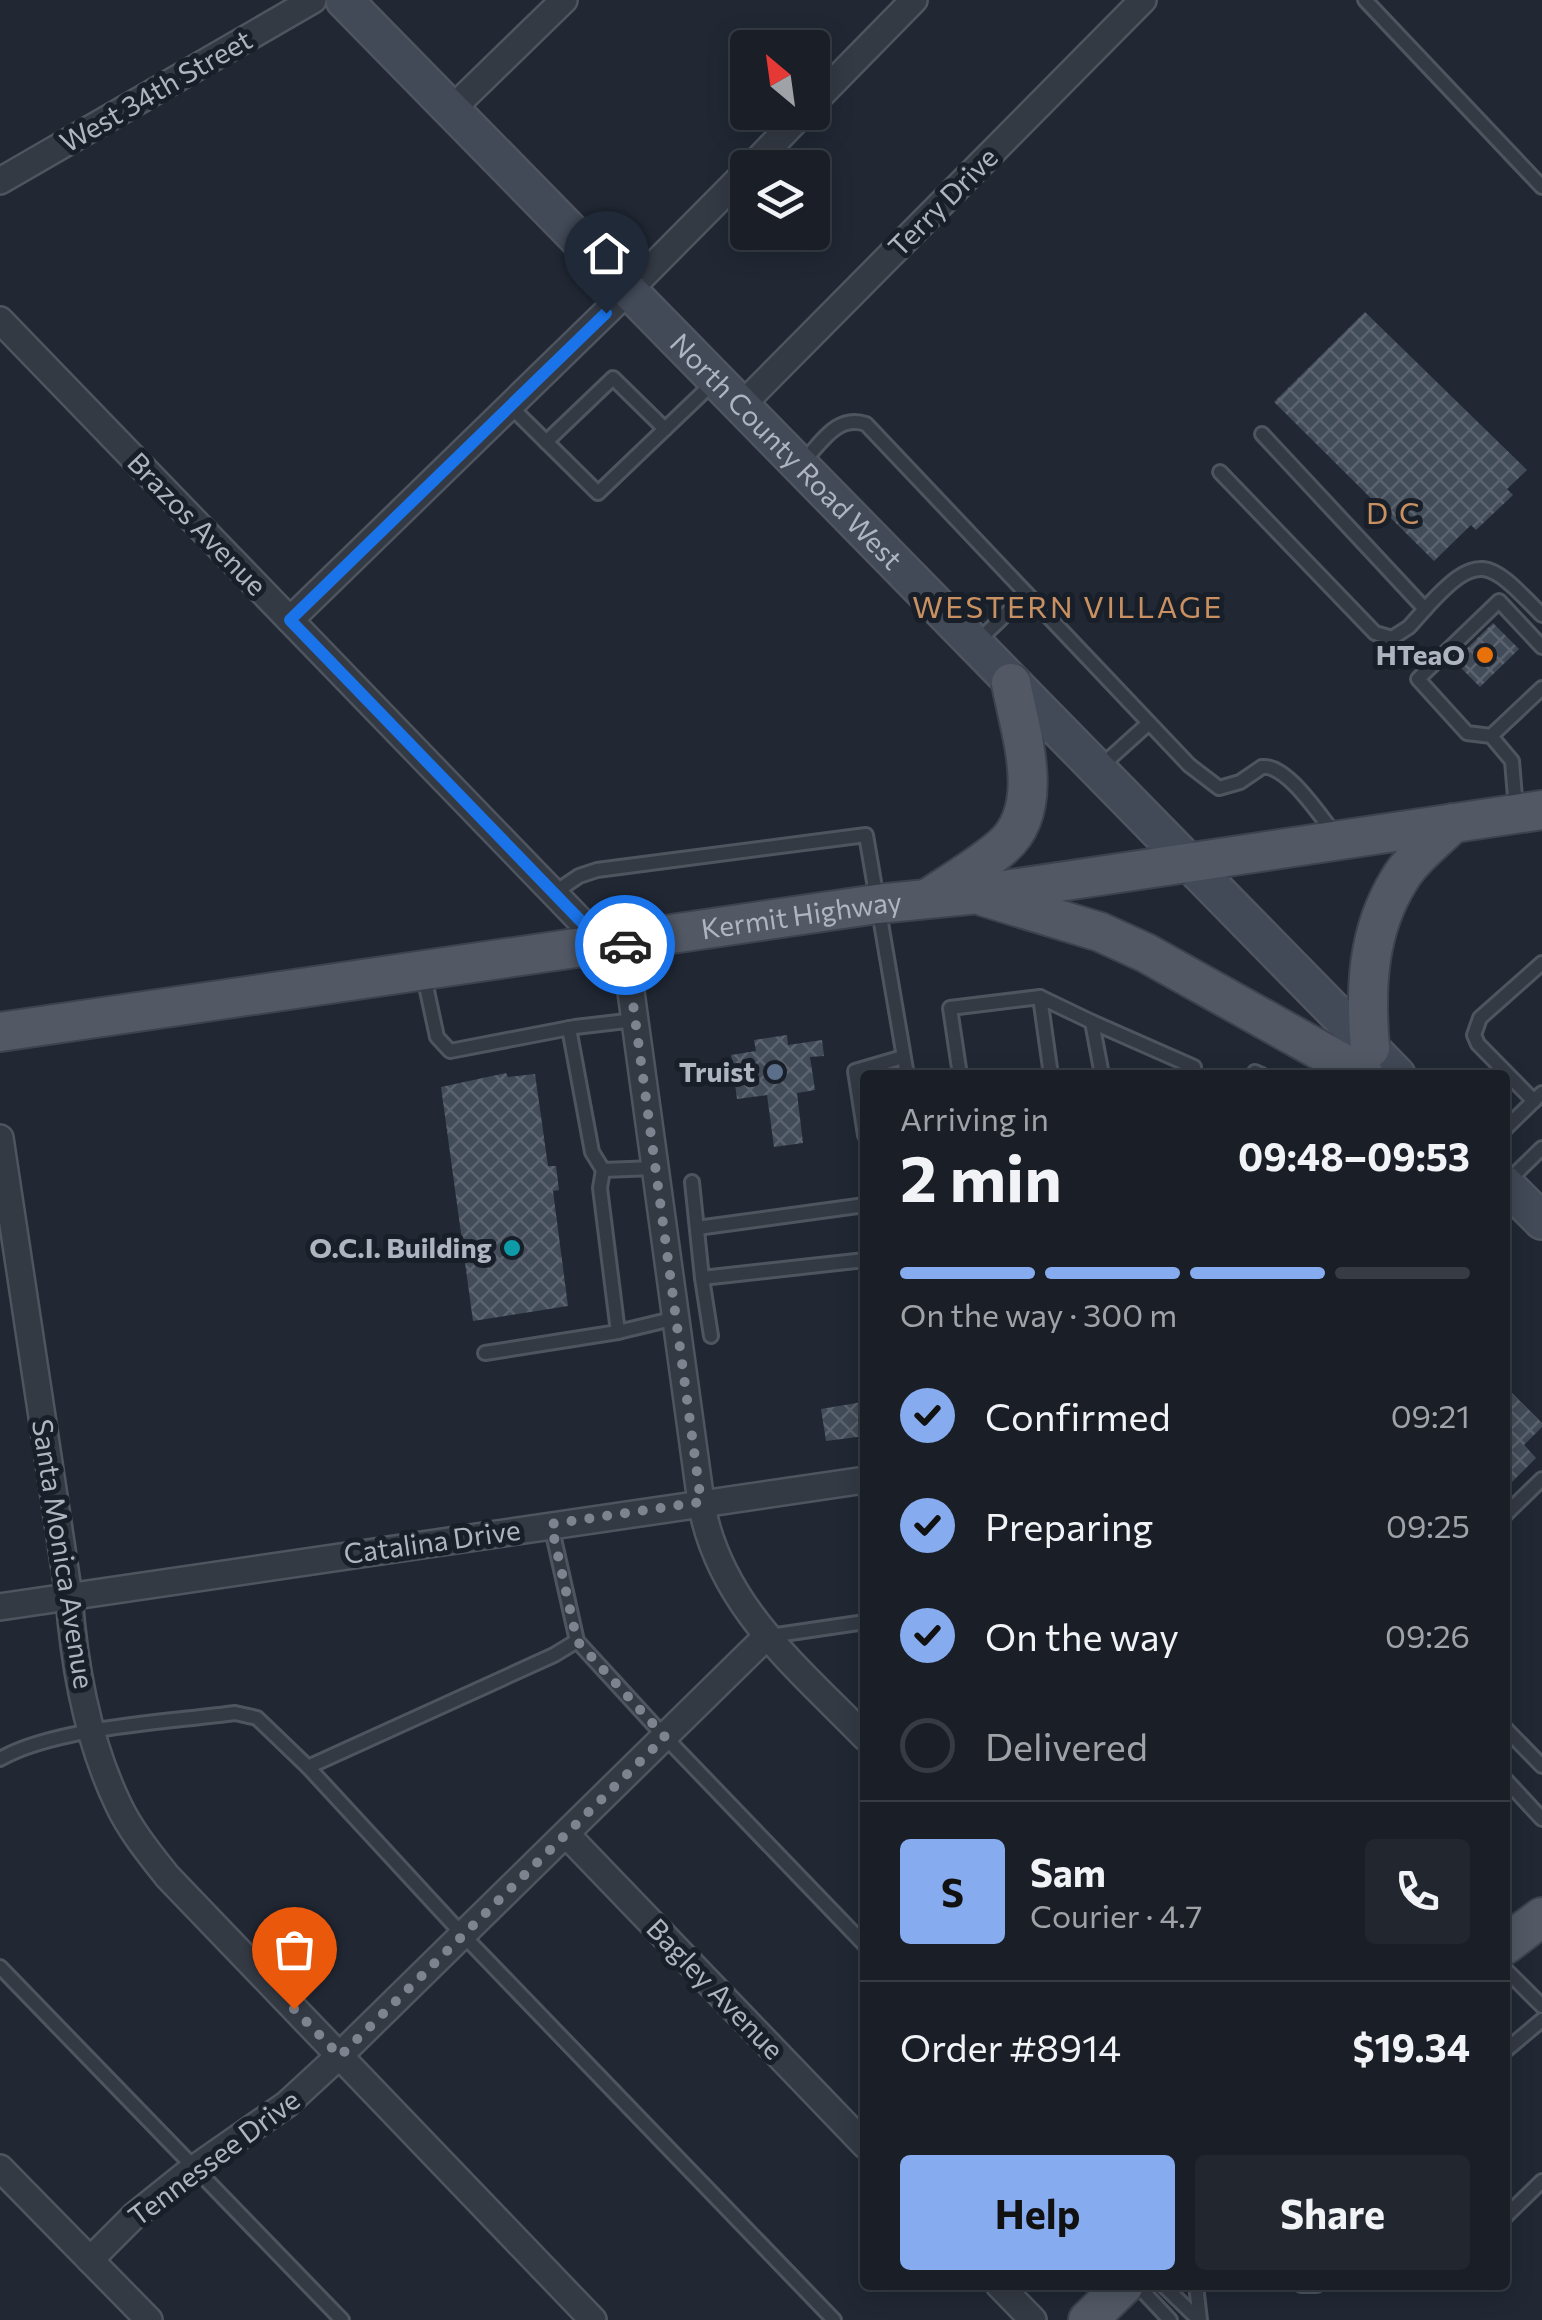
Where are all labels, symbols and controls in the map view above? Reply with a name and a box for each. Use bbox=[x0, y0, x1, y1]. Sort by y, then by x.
street label: West 34th Street bbox=[54, 21, 257, 159]
north arrow bbox=[730, 30, 830, 130]
map controls bbox=[730, 30, 830, 250]
street label: Terry Drive bbox=[881, 140, 1004, 263]
button: layers bbox=[730, 150, 830, 250]
pin bbox=[564, 211, 649, 314]
icon: home bbox=[579, 226, 634, 281]
street label: North County Road West bbox=[664, 326, 910, 576]
street label: Brazos Avenue bbox=[121, 445, 274, 602]
district label: D C bbox=[1366, 493, 1422, 530]
district label: WESTERN VILLAGE bbox=[912, 587, 1224, 624]
place label: HTeaO bbox=[1376, 637, 1465, 671]
marker: HTeaO bbox=[1474, 644, 1496, 666]
street label: Kermit Highway bbox=[699, 884, 903, 945]
courier bbox=[575, 895, 675, 995]
icon: car bbox=[598, 918, 653, 973]
place label: Truist bbox=[679, 1054, 755, 1088]
marker: Truist bbox=[764, 1061, 786, 1083]
text: Arriving in bbox=[900, 1098, 1049, 1138]
text: 09:48–09:53 bbox=[1238, 1132, 1470, 1179]
text: 2 min bbox=[900, 1136, 1062, 1215]
place label: O.C.I. Building bbox=[309, 1230, 492, 1264]
marker: O.C.I. Building bbox=[501, 1237, 523, 1259]
text: On the way · 300 m bbox=[900, 1294, 1177, 1334]
icon: check bbox=[900, 1388, 955, 1443]
text: Confirmed bbox=[985, 1392, 1171, 1439]
text: 09:21 bbox=[1391, 1395, 1470, 1435]
street label: Santa Monica Avenue bbox=[26, 1417, 102, 1691]
icon: check bbox=[900, 1498, 955, 1553]
text: Preparing bbox=[985, 1502, 1153, 1549]
text: 09:25 bbox=[1386, 1505, 1470, 1545]
street label: Catalina Drive bbox=[341, 1512, 522, 1570]
icon: check bbox=[900, 1608, 955, 1663]
text: On the way bbox=[985, 1612, 1179, 1659]
text: 09:26 bbox=[1385, 1615, 1470, 1655]
text: Delivered bbox=[985, 1722, 1148, 1769]
button: phone bbox=[1365, 1839, 1470, 1944]
text: Sam bbox=[1030, 1848, 1106, 1895]
text: S bbox=[941, 1868, 964, 1915]
text: Courier · 4.7 bbox=[1030, 1895, 1203, 1935]
pin bbox=[252, 1907, 337, 2010]
street label: Bagley Avenue bbox=[640, 1911, 791, 2066]
icon: bag bbox=[267, 1922, 322, 1977]
text: Order #8914 bbox=[900, 2023, 1121, 2070]
text: $19.34 bbox=[1353, 2023, 1470, 2070]
street label: Tennessee Drive bbox=[121, 2082, 306, 2233]
button: Help bbox=[900, 2155, 1175, 2270]
button: Share bbox=[1195, 2155, 1470, 2270]

